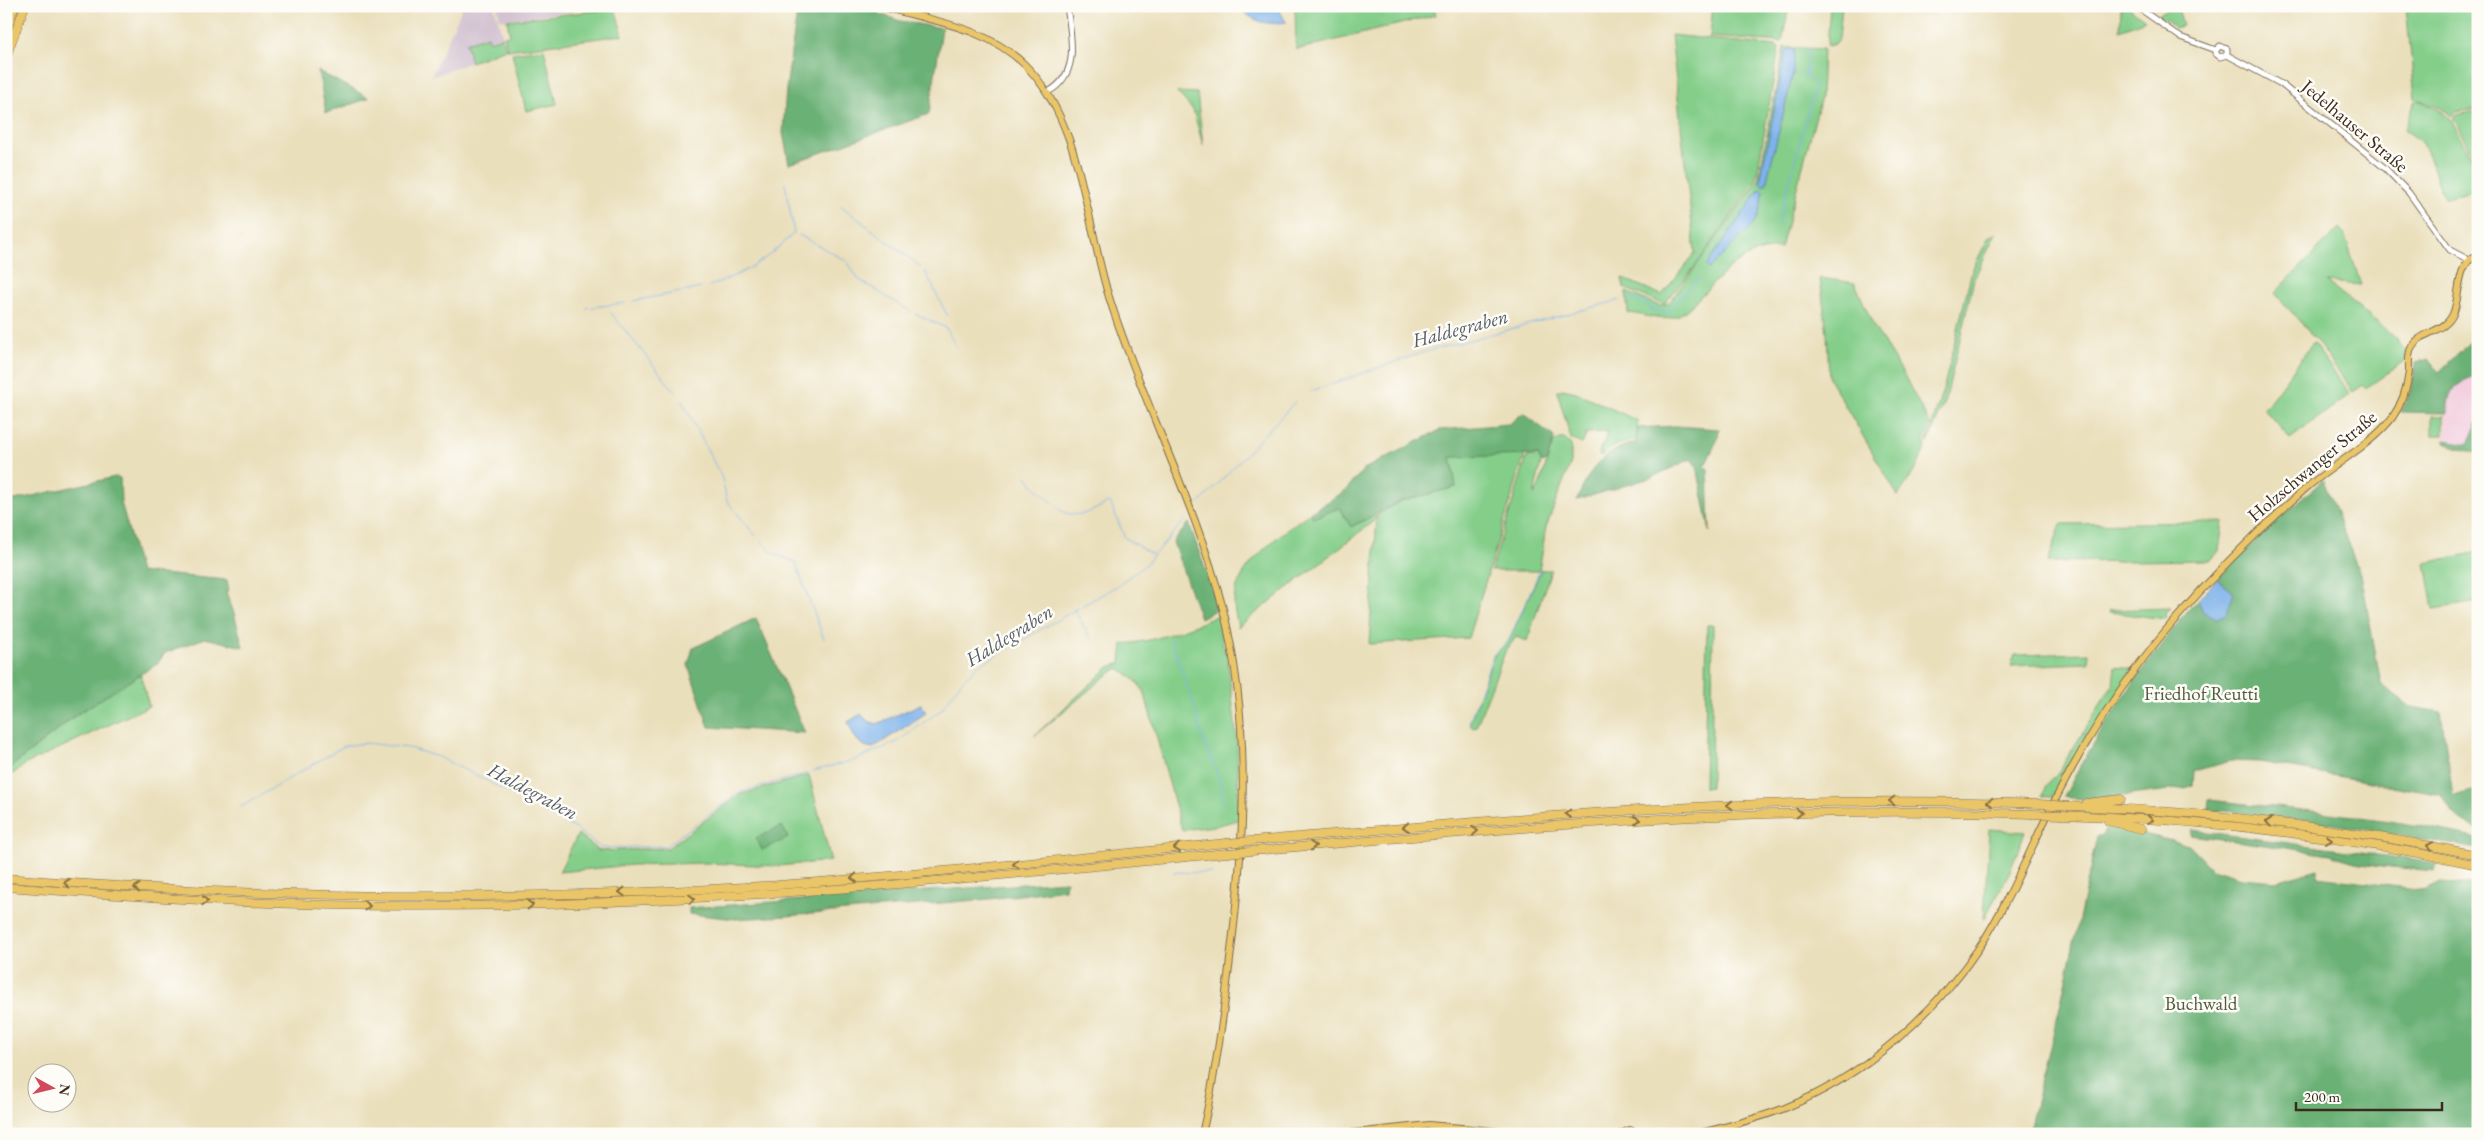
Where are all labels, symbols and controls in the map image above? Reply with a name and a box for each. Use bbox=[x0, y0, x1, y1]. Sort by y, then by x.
street label: Jedelhauser Straße bbox=[2295, 73, 2414, 178]
water label: Haldegraben bbox=[1408, 303, 1511, 354]
street label: Holzschwanger Straße bbox=[2242, 405, 2382, 527]
water label: Haldegraben bbox=[960, 598, 1058, 673]
park label: Friedhof Reutti bbox=[2144, 681, 2258, 706]
water label: Haldegraben bbox=[483, 756, 582, 826]
one-way arrow bbox=[1888, 796, 1896, 806]
one-way arrow bbox=[1986, 797, 1994, 808]
one-way arrow bbox=[1726, 800, 1734, 810]
one-way arrow bbox=[1795, 807, 1803, 818]
one-way arrow bbox=[1564, 809, 1572, 820]
one-way arrow bbox=[1633, 815, 1641, 826]
one-way arrow bbox=[2147, 815, 2155, 826]
one-way arrow bbox=[2265, 817, 2273, 828]
one-way arrow bbox=[1402, 822, 1410, 833]
one-way arrow bbox=[1471, 826, 1479, 837]
one-way arrow bbox=[2326, 834, 2334, 845]
one-way arrow bbox=[1309, 840, 1317, 851]
one-way arrow bbox=[2425, 841, 2434, 852]
one-way arrow bbox=[1173, 842, 1181, 853]
one-way arrow bbox=[1011, 859, 1019, 870]
one-way arrow bbox=[850, 873, 858, 884]
one-way arrow bbox=[63, 877, 71, 888]
one-way arrow bbox=[133, 882, 141, 893]
one-way arrow bbox=[618, 887, 626, 898]
one-way arrow bbox=[689, 893, 697, 904]
one-way arrow bbox=[201, 896, 209, 907]
one-way arrow bbox=[526, 900, 534, 910]
one-way arrow bbox=[364, 901, 372, 911]
park label: Buchwald bbox=[2165, 991, 2238, 1016]
north arrow bbox=[28, 1062, 78, 1112]
scale bar bbox=[2296, 1080, 2443, 1112]
text: N bbox=[55, 1083, 75, 1097]
text: 200 m bbox=[2304, 1087, 2341, 1106]

